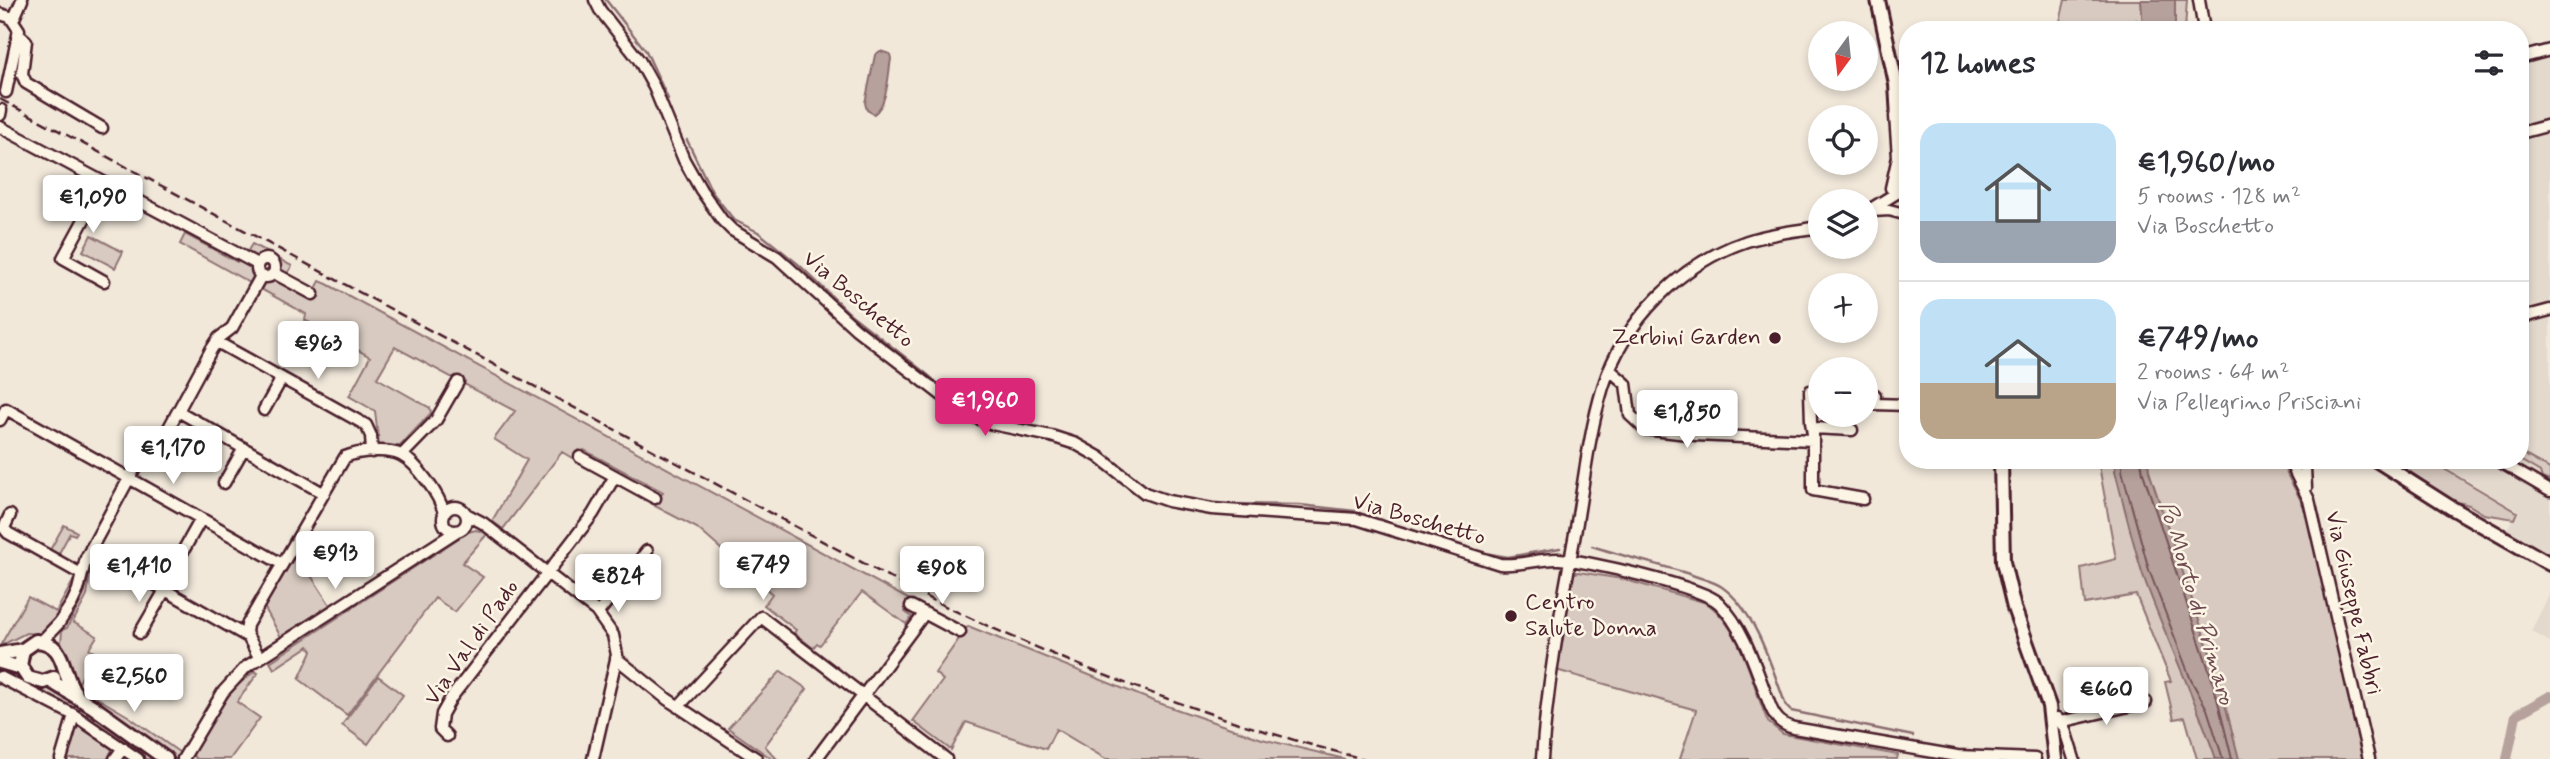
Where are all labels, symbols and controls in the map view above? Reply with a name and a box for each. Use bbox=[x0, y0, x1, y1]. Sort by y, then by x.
north arrow bbox=[1808, 21, 1878, 91]
map controls bbox=[1808, 21, 1878, 427]
text: 12 homes bbox=[1920, 44, 2036, 83]
icon: filters bbox=[2470, 44, 2508, 82]
button: locate bbox=[1808, 105, 1878, 175]
text: €1,960/mo bbox=[2137, 143, 2275, 182]
icon: home bbox=[1976, 151, 2060, 235]
pin: €1,090 bbox=[36, 176, 150, 235]
text: 5 rooms · 128 m² bbox=[2137, 182, 2301, 212]
text: €1,090 bbox=[59, 183, 127, 213]
button: layers bbox=[1808, 189, 1878, 259]
text: Via Boschetto bbox=[2137, 212, 2274, 242]
street label: Via Boschetto bbox=[796, 244, 920, 356]
button: + bbox=[1808, 273, 1878, 343]
text: €749/mo bbox=[2137, 319, 2259, 358]
pin: €963 bbox=[277, 322, 359, 381]
place label: Zerbini Garden bbox=[1612, 323, 1761, 353]
icon: home bbox=[1976, 327, 2060, 411]
text: €963 bbox=[294, 329, 342, 359]
marker: Zerbini Garden bbox=[1767, 330, 1783, 346]
button: − bbox=[1808, 357, 1878, 427]
text: 2 rooms · 64 m² bbox=[2137, 358, 2289, 388]
pin: €1,960 bbox=[928, 378, 1042, 438]
text: €1,960 bbox=[951, 386, 1019, 416]
text: Via Pellegrino Prisciani bbox=[2137, 388, 2361, 418]
pin: €1,850 bbox=[1630, 391, 1744, 450]
text: €1,850 bbox=[1653, 398, 1721, 428]
pin: €1,170 bbox=[116, 426, 230, 486]
text: €1,170 bbox=[140, 434, 206, 464]
street label: Via Boschetto bbox=[1349, 487, 1489, 553]
water label: Po Morto di Primaro bbox=[2150, 497, 2242, 709]
street label: Via Giuseppe Fabbri bbox=[2317, 508, 2389, 698]
pin: €913 bbox=[294, 532, 376, 591]
text: €913 bbox=[312, 539, 358, 569]
pin: €749 bbox=[722, 542, 804, 602]
pin: €1,410 bbox=[82, 544, 196, 604]
pin: €908 bbox=[901, 546, 983, 606]
text: €749 bbox=[735, 550, 791, 580]
text: €1,410 bbox=[106, 552, 172, 582]
pin: €824 bbox=[577, 554, 659, 614]
text: €908 bbox=[916, 554, 968, 584]
text: €824 bbox=[591, 562, 645, 592]
street label: Via Val di Pado bbox=[418, 574, 526, 712]
place label: Centro Salute Donna bbox=[1525, 588, 1657, 644]
marker: Centro Salute Donna bbox=[1503, 608, 1519, 624]
pin: €2,560 bbox=[77, 654, 191, 714]
text: €2,560 bbox=[100, 662, 168, 692]
pin: €660 bbox=[2065, 668, 2147, 727]
text: €660 bbox=[2079, 675, 2133, 705]

